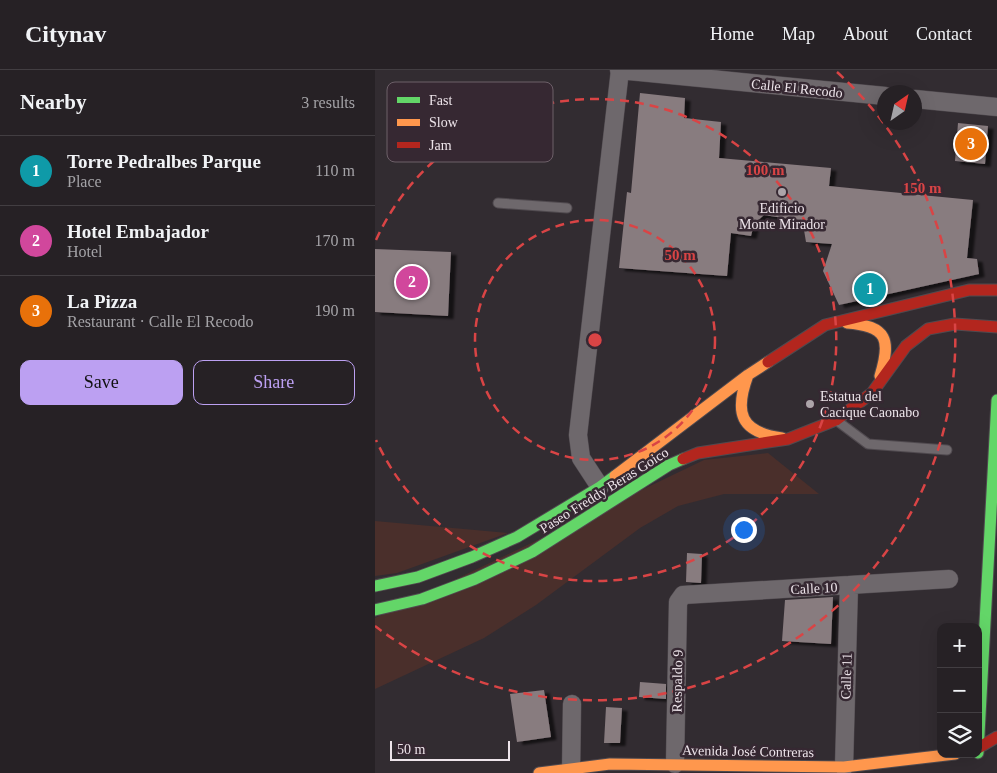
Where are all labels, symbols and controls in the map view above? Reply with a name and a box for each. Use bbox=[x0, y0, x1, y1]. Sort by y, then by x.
text: Citynav bbox=[25, 21, 106, 47]
text: Home bbox=[710, 24, 754, 44]
text: Map bbox=[782, 24, 815, 44]
text: About bbox=[843, 24, 888, 44]
text: Contact bbox=[916, 24, 972, 44]
street label: Calle El Recodo bbox=[751, 76, 843, 101]
legend bbox=[387, 82, 553, 162]
north arrow bbox=[877, 85, 922, 130]
text: Nearby bbox=[20, 90, 87, 114]
text: Fast bbox=[429, 93, 452, 108]
text: 3 results bbox=[301, 94, 355, 111]
text: Slow bbox=[429, 115, 459, 130]
pin: 3 bbox=[955, 125, 987, 163]
text: Jam bbox=[429, 138, 452, 153]
text: Torre Pedralbes Parque bbox=[67, 151, 261, 172]
text: 1 bbox=[32, 162, 40, 179]
text: 110 m bbox=[315, 162, 355, 179]
text: 100 m bbox=[746, 162, 785, 178]
text: Place bbox=[67, 173, 102, 190]
text: 150 m bbox=[903, 180, 942, 196]
marker: Edificio Monte Mirador bbox=[776, 186, 788, 198]
place label: Edificio Monte Mirador bbox=[739, 201, 825, 232]
text: Hotel Embajador bbox=[67, 221, 209, 242]
text: 2 bbox=[32, 232, 40, 249]
text: 170 m bbox=[315, 232, 355, 249]
text: Hotel bbox=[67, 243, 103, 260]
text: 50 m bbox=[664, 247, 696, 263]
pin: 2 bbox=[396, 263, 428, 301]
pin: 1 bbox=[854, 270, 886, 308]
text: La Pizza bbox=[67, 291, 137, 312]
text: 3 bbox=[32, 302, 40, 319]
text: 190 m bbox=[315, 302, 355, 319]
text: Restaurant · Calle El Recodo bbox=[67, 313, 254, 330]
centre of rings bbox=[586, 331, 604, 349]
button: Save bbox=[20, 360, 183, 405]
button: Share bbox=[193, 360, 355, 405]
place label: Estatua del Cacique Caonabo bbox=[820, 389, 919, 420]
marker: Estatua del Cacique Caonabo bbox=[804, 398, 816, 410]
street label: Paseo Freddy Beras Goico bbox=[537, 445, 671, 536]
your location bbox=[731, 517, 757, 543]
street label: Calle 10 bbox=[790, 580, 838, 597]
map controls bbox=[937, 623, 982, 758]
button: + bbox=[937, 623, 982, 668]
street label: Respaldo 9 bbox=[669, 650, 686, 712]
street label: Calle 11 bbox=[838, 653, 855, 700]
button: − bbox=[937, 668, 982, 713]
button: layers bbox=[937, 713, 982, 758]
scale bar bbox=[390, 738, 510, 761]
text: 50 m bbox=[397, 742, 425, 757]
street label: Avenida José Contreras bbox=[682, 743, 814, 760]

